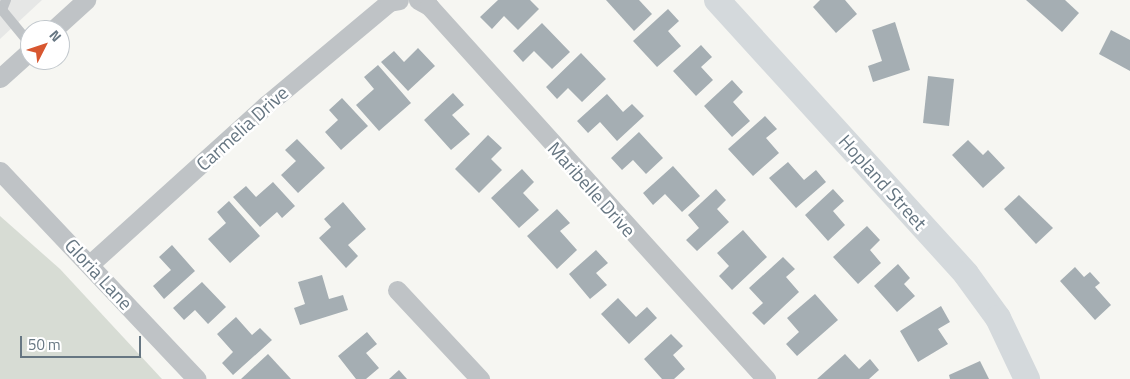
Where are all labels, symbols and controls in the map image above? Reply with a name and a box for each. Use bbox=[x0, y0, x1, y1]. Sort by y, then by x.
north arrow bbox=[20, 20, 70, 70]
text: N bbox=[45, 25, 67, 46]
street label: Carmelia Drive bbox=[191, 81, 293, 175]
street label: Hopland Street bbox=[834, 130, 932, 234]
street label: Maribelle Drive bbox=[543, 137, 641, 241]
street label: Gloria Lane bbox=[60, 234, 138, 314]
scale bar bbox=[22, 326, 144, 358]
text: 50 m bbox=[28, 333, 61, 356]

